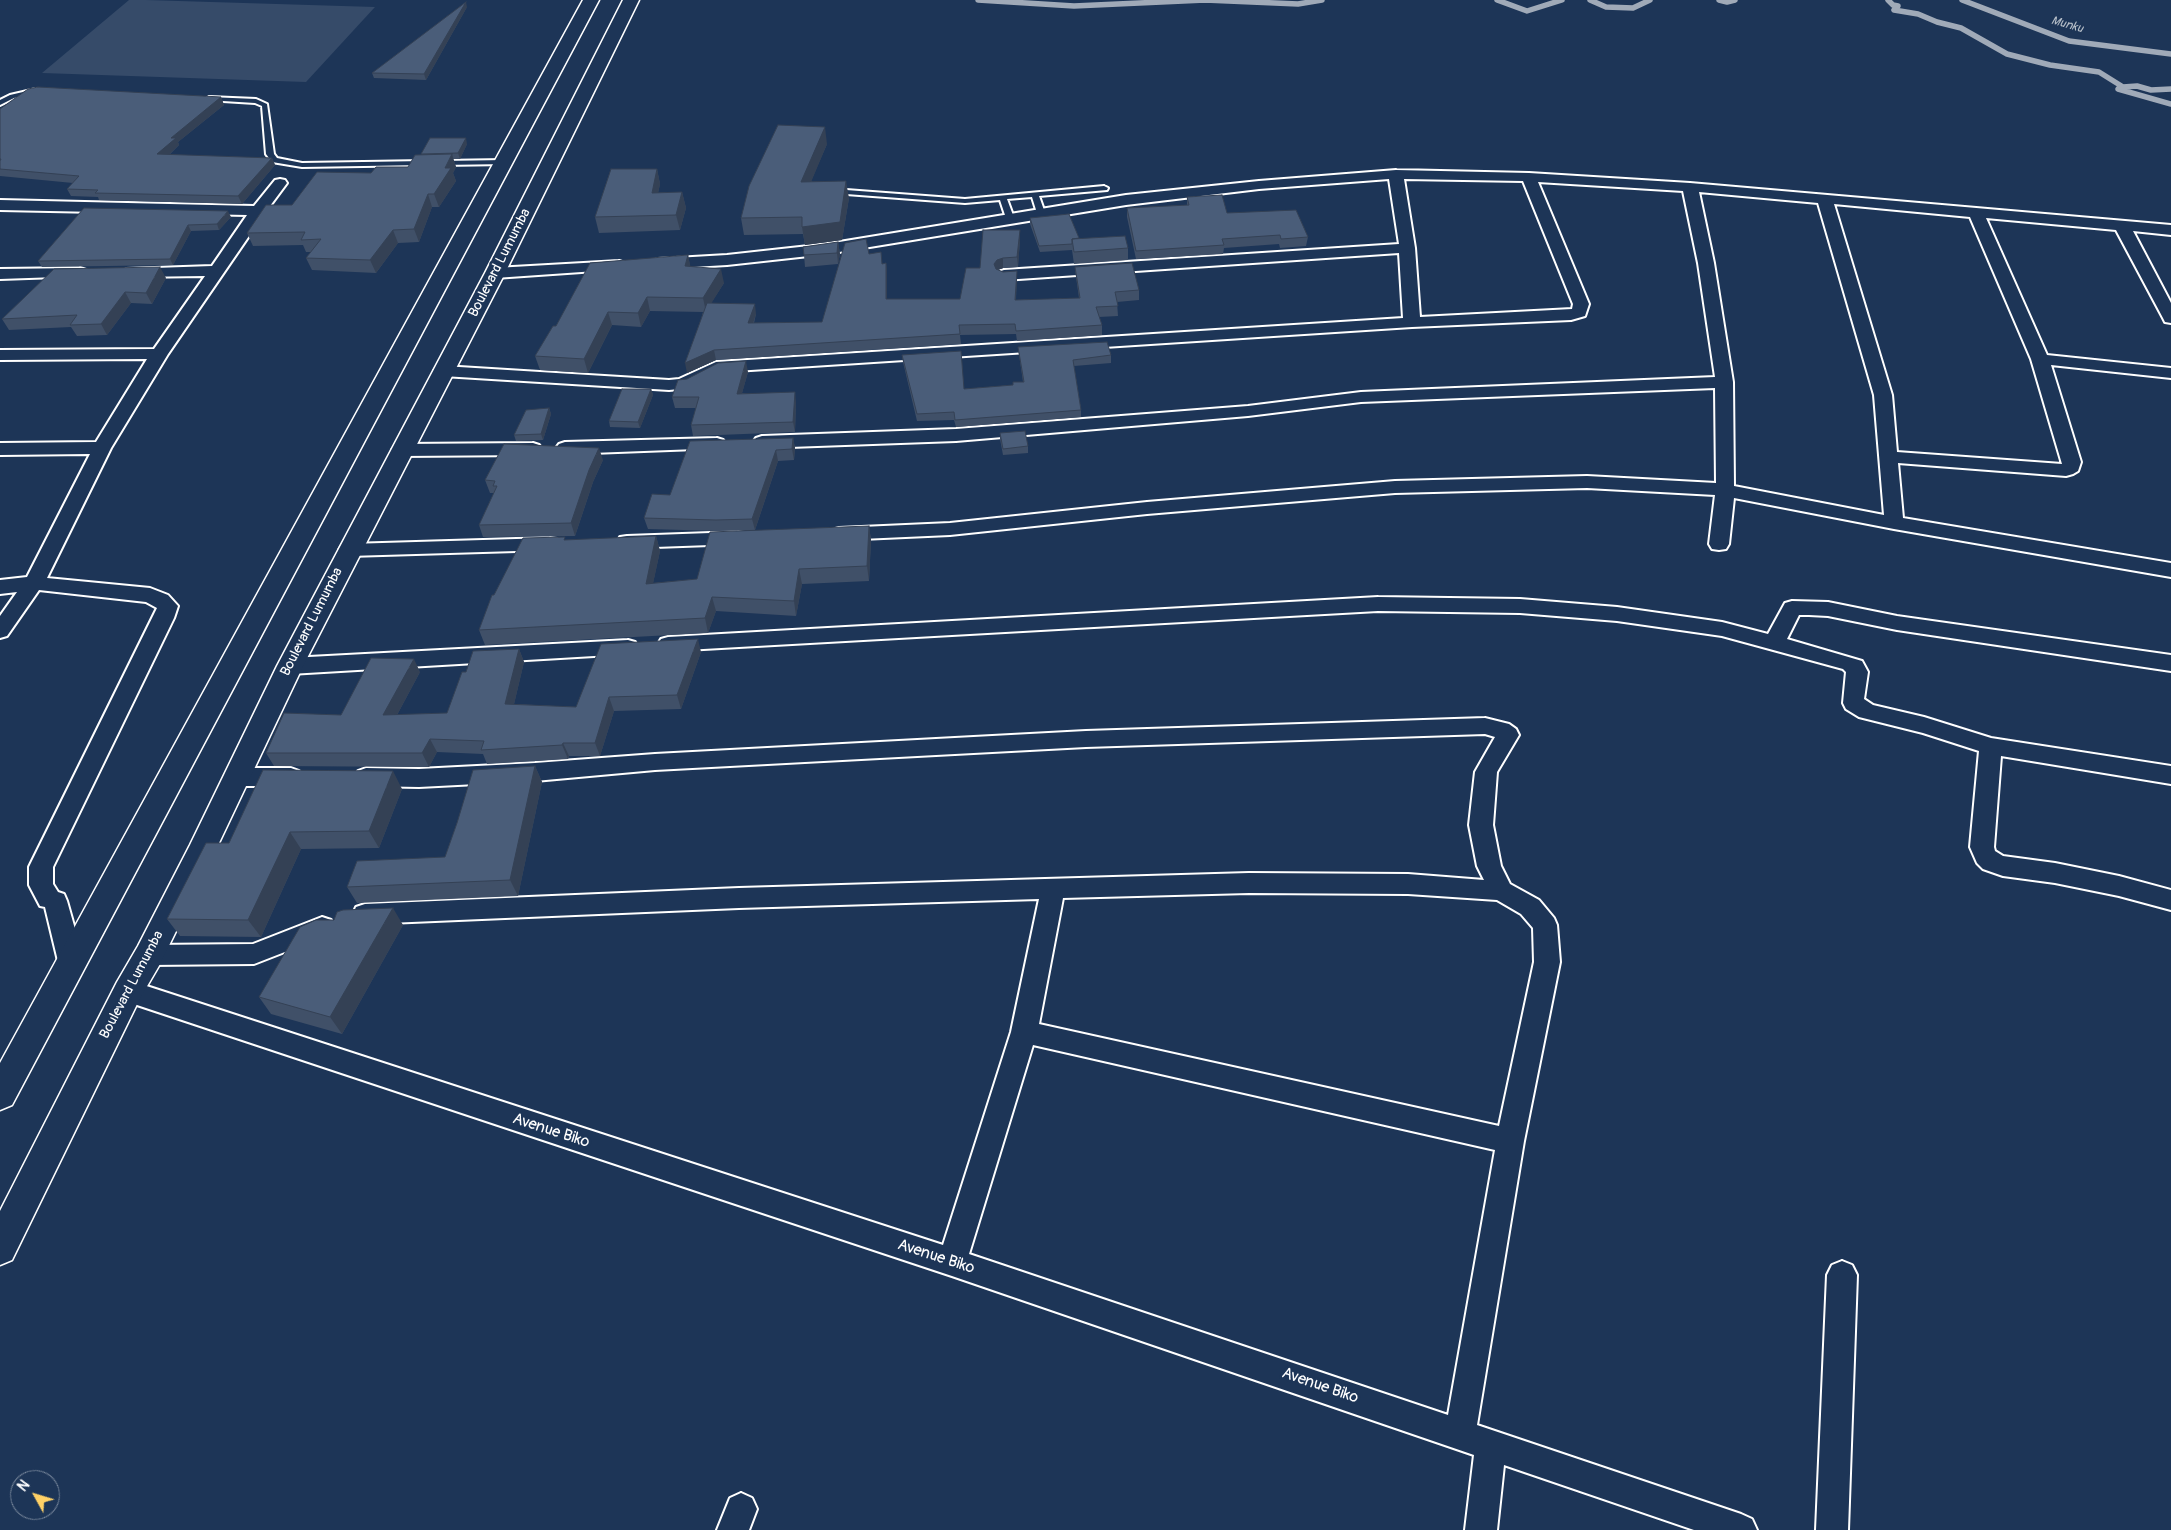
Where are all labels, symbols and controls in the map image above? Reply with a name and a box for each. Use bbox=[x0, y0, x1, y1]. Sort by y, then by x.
water label: Munku bbox=[2049, 14, 2085, 36]
street label: Boulevard Lumumba bbox=[465, 206, 535, 320]
street label: Boulevard Lumumba bbox=[277, 565, 347, 679]
street label: Boulevard Lumumba bbox=[97, 928, 167, 1042]
street label: Avenue Biko bbox=[510, 1110, 592, 1152]
street label: Avenue Biko bbox=[895, 1236, 977, 1278]
street label: Avenue Biko bbox=[1279, 1364, 1361, 1408]
north arrow bbox=[10, 1470, 60, 1520]
text: N bbox=[14, 1477, 33, 1495]

